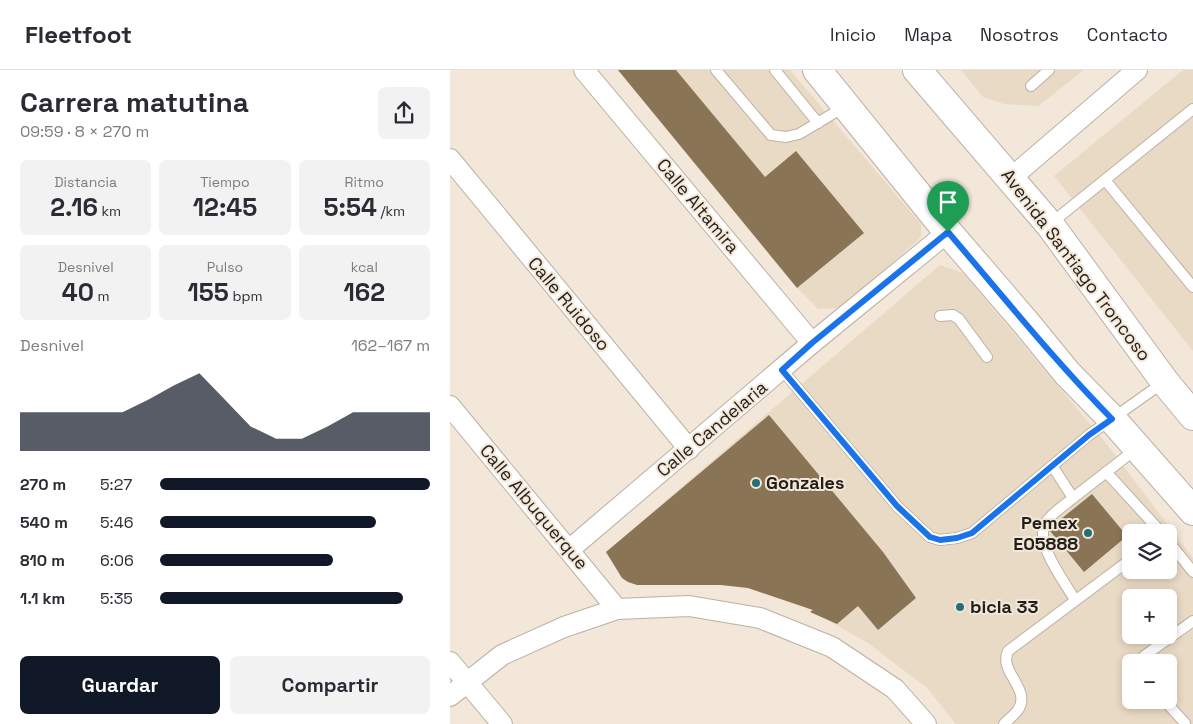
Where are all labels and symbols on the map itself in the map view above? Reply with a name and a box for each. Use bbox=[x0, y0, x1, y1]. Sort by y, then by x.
street label: Calle Altamira bbox=[652, 154, 745, 258]
street label: Avenida Santiago Troncoso bbox=[996, 164, 1156, 366]
pin bbox=[927, 181, 969, 232]
street label: Calle Ruidoso bbox=[523, 252, 616, 356]
street label: Calle Candelaria bbox=[652, 376, 772, 482]
street label: Calle Albuquerque bbox=[475, 439, 594, 574]
place label: Gonzales bbox=[766, 471, 844, 494]
marker: Gonzales bbox=[750, 477, 762, 489]
place label: Pemex E05888 bbox=[1013, 511, 1078, 555]
marker: Pemex E05888 bbox=[1082, 527, 1094, 539]
place label: bicla 33 bbox=[970, 595, 1039, 618]
marker: bicla 33 bbox=[954, 601, 966, 613]

